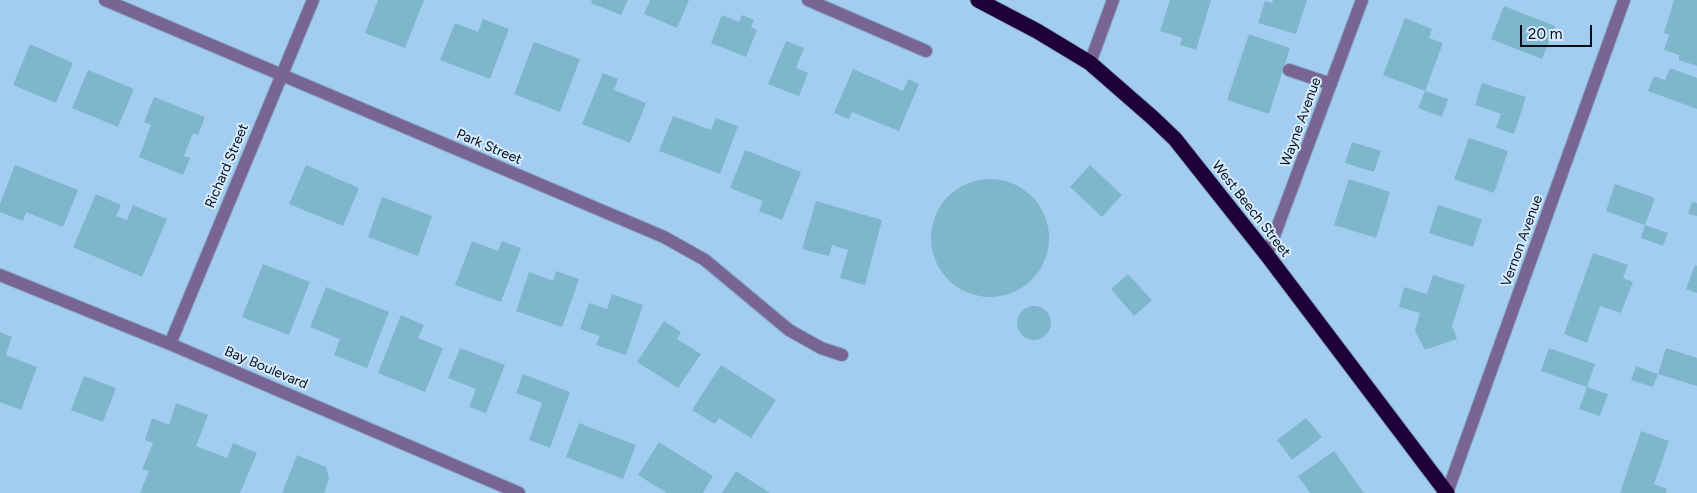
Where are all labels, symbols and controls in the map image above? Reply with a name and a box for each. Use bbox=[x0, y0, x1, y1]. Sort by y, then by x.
scale bar bbox=[1522, 15, 1594, 47]
text: 20 m bbox=[1528, 25, 1562, 43]
street label: Wayne Avenue bbox=[1277, 75, 1325, 169]
street label: Richard Street bbox=[202, 121, 252, 211]
street label: Park Street bbox=[454, 126, 524, 168]
street label: West Beech Street bbox=[1208, 157, 1294, 261]
street label: Vernon Avenue bbox=[1498, 193, 1546, 289]
street label: Bay Boulevard bbox=[222, 343, 310, 393]

